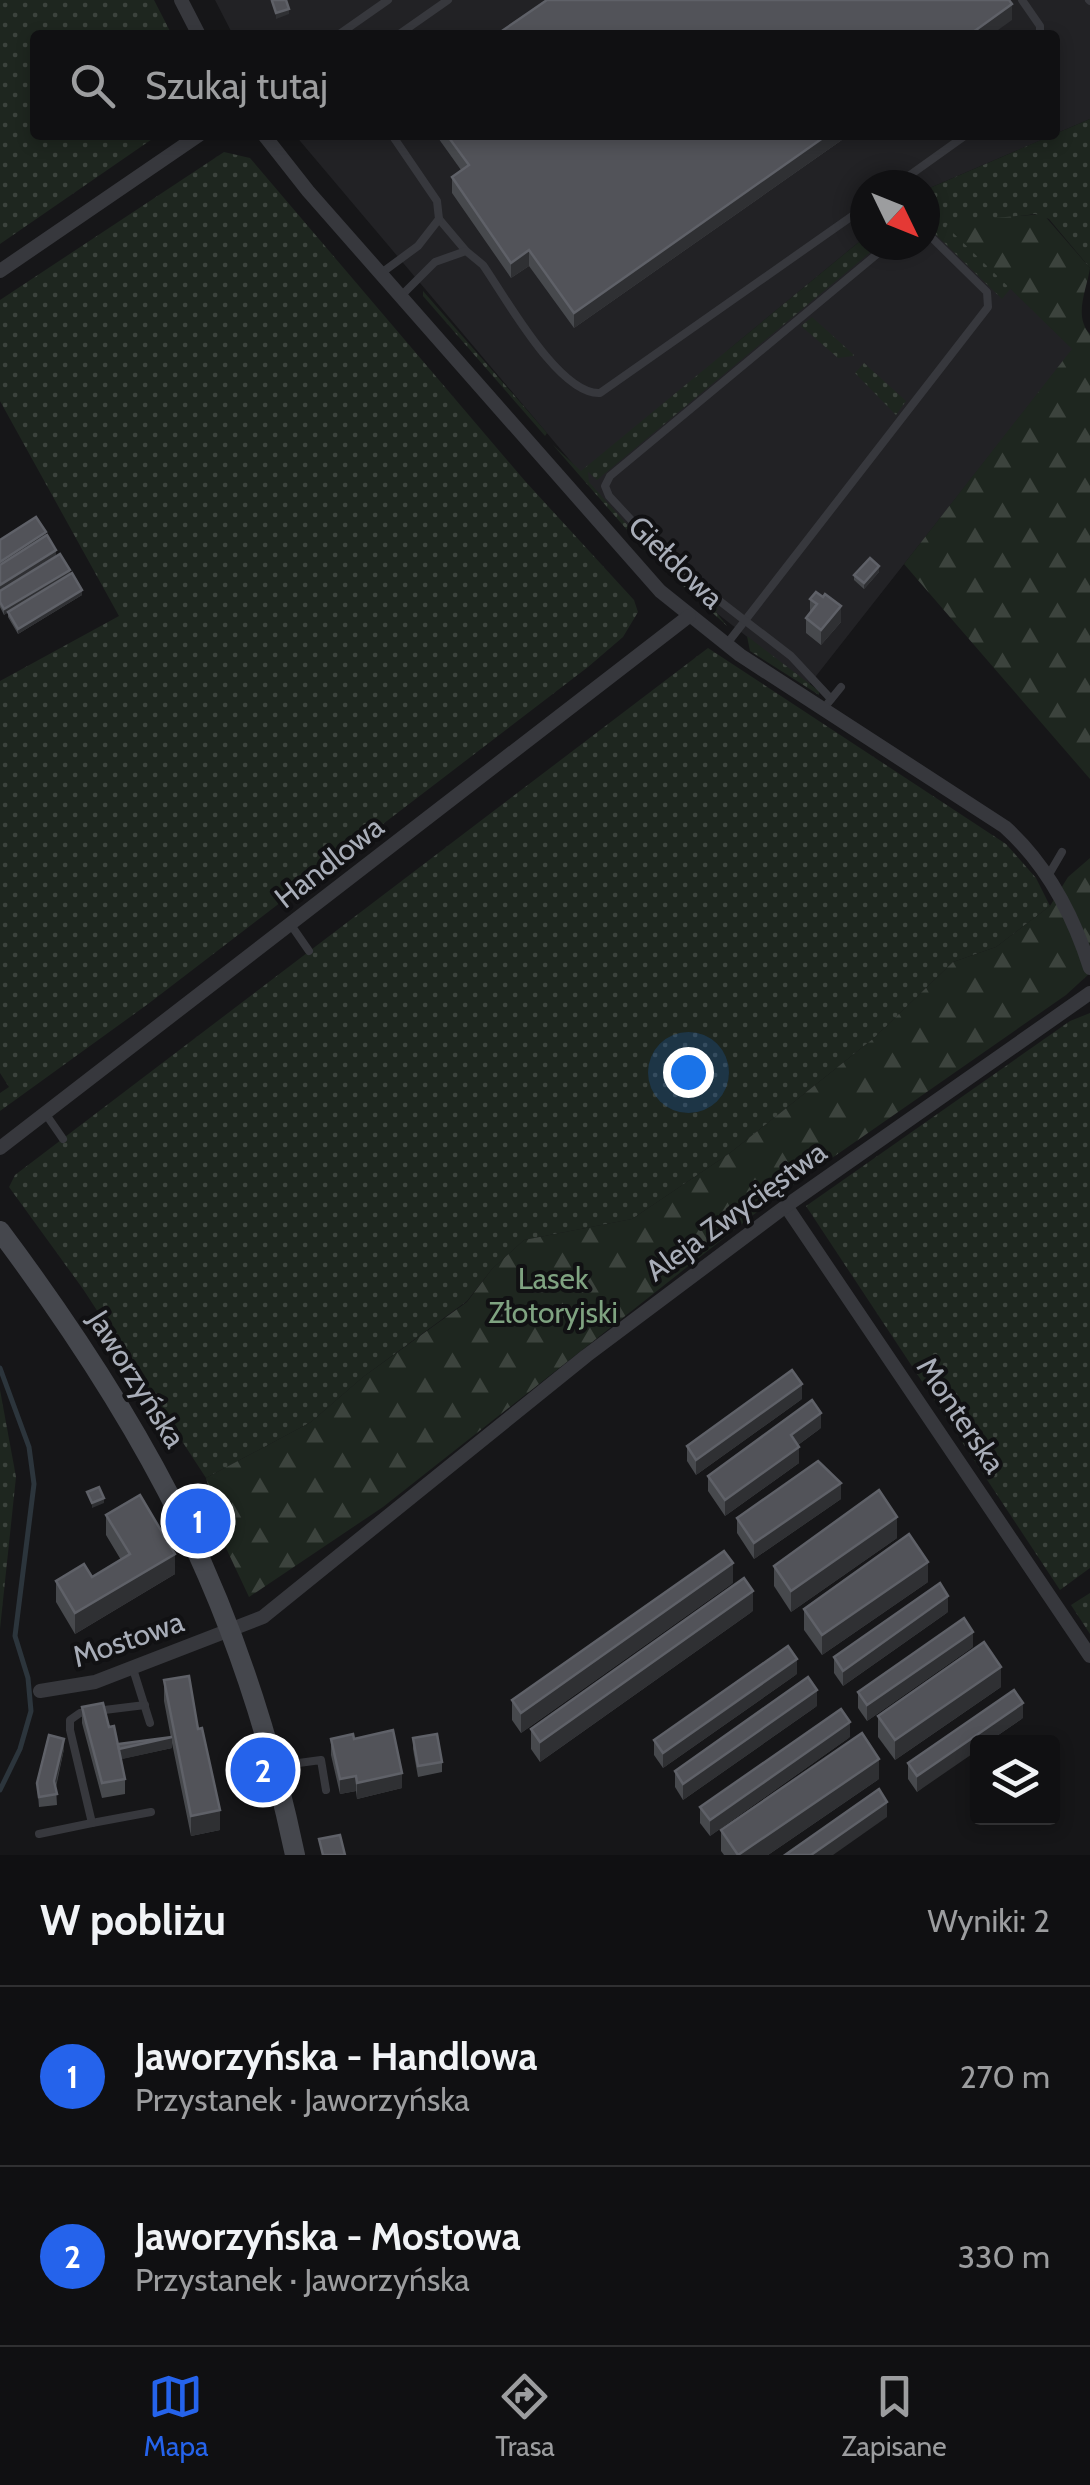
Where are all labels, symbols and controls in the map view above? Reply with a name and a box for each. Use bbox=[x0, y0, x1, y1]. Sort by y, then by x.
search box bbox=[30, 30, 1060, 140]
icon: search bbox=[65, 58, 120, 113]
text: Szukaj tutaj bbox=[145, 62, 328, 109]
north arrow bbox=[850, 170, 940, 260]
street label: Giełdowa bbox=[621, 508, 732, 617]
street label: Handlowa bbox=[267, 808, 391, 916]
your location bbox=[663, 1047, 714, 1098]
street label: Aleja Zwycięstwa bbox=[638, 1133, 834, 1289]
park label: Lasek Złotoryjski bbox=[488, 1260, 618, 1331]
street label: Jaworzyńska bbox=[80, 1303, 194, 1455]
street label: Monterska bbox=[909, 1350, 1014, 1481]
pin: 1 bbox=[166, 1484, 230, 1558]
street label: Mostowa bbox=[67, 1603, 189, 1675]
pin: 2 bbox=[230, 1732, 296, 1808]
map controls bbox=[970, 1735, 1060, 1825]
button: layers bbox=[970, 1735, 1060, 1825]
text: W pobliżu bbox=[40, 1894, 226, 1946]
text: Wyniki: 2 bbox=[927, 1901, 1050, 1940]
text: Jaworzyńska - Handlowa bbox=[135, 2033, 537, 2080]
text: 1 bbox=[67, 2057, 78, 2096]
text: 270 m bbox=[960, 2057, 1050, 2096]
text: Przystanek · Jaworzyńska bbox=[135, 2080, 470, 2119]
text: Jaworzyńska - Mostowa bbox=[135, 2213, 521, 2260]
text: 2 bbox=[64, 2237, 81, 2276]
text: 330 m bbox=[958, 2237, 1050, 2276]
text: Przystanek · Jaworzyńska bbox=[135, 2260, 470, 2299]
tab: Mapa bbox=[143, 2369, 208, 2463]
tab: Trasa bbox=[495, 2369, 555, 2463]
tab: Zapisane bbox=[842, 2369, 947, 2463]

